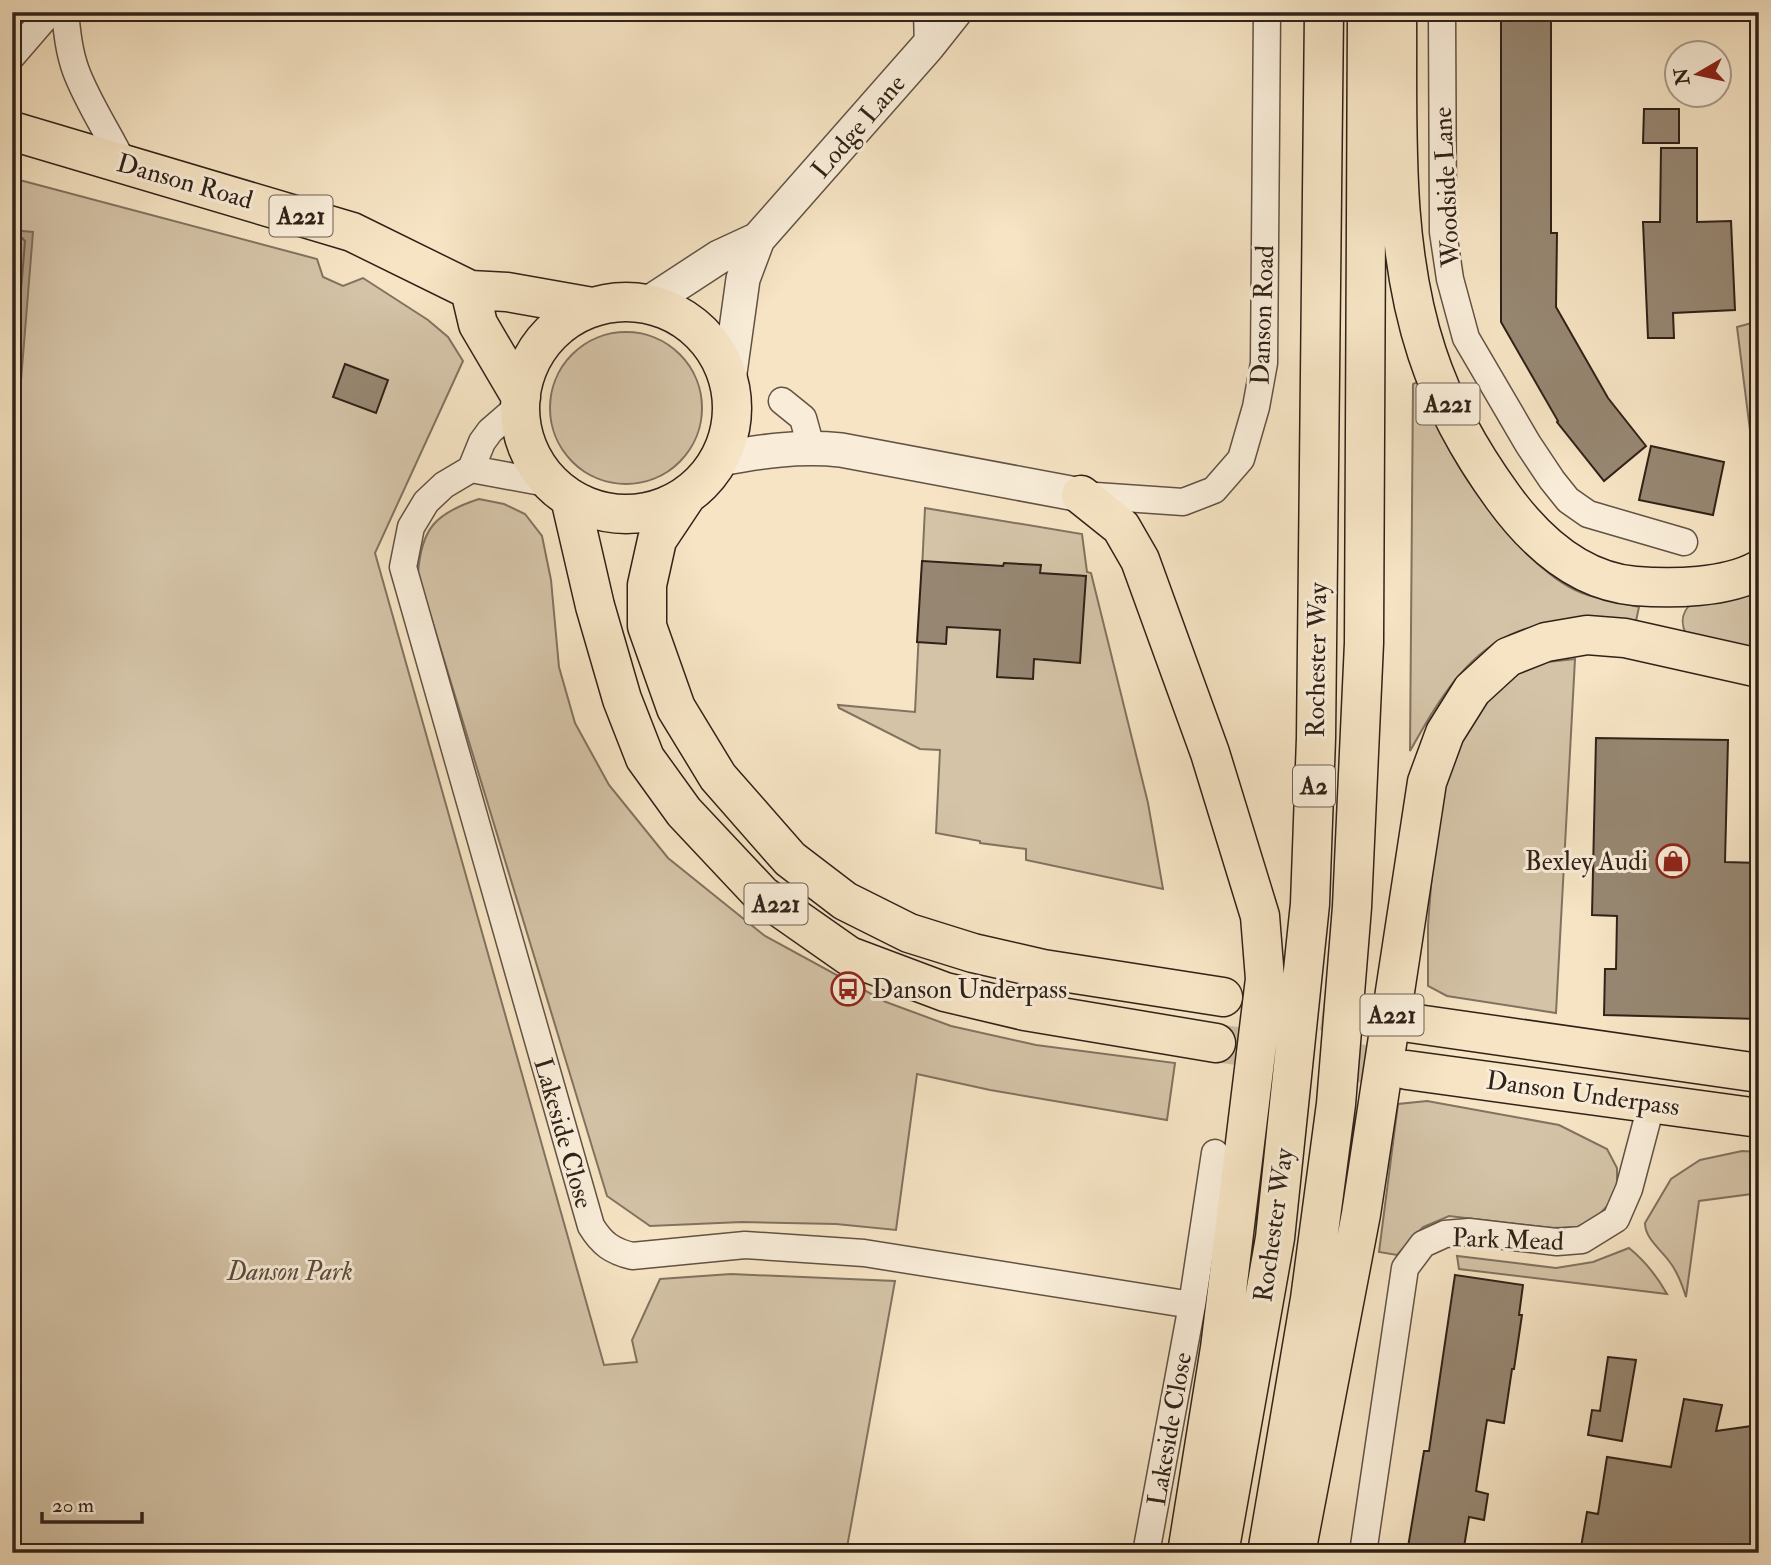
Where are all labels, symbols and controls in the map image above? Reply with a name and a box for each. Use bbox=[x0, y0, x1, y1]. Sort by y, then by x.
north arrow bbox=[1662, 38, 1732, 108]
text: N bbox=[1669, 65, 1696, 88]
street label: Lodge Lane bbox=[805, 68, 913, 185]
street label: Woodside Lane bbox=[1427, 106, 1467, 269]
street label: Danson Road bbox=[113, 147, 257, 217]
road number: A221 bbox=[270, 196, 332, 236]
street label: Danson Road bbox=[1245, 244, 1281, 386]
road number: A221 bbox=[1416, 384, 1480, 424]
street label: Rochester Way bbox=[1300, 582, 1334, 738]
road number: A2 bbox=[1293, 766, 1335, 806]
shop icon: Bexley Audi bbox=[1654, 842, 1692, 880]
place label: Bexley Audi bbox=[1525, 846, 1648, 878]
road number: A221 bbox=[744, 884, 808, 924]
bus stop icon: Danson Underpass bbox=[829, 970, 867, 1008]
place label: Danson Underpass bbox=[872, 974, 1067, 1007]
road number: A221 bbox=[1360, 995, 1424, 1036]
street label: Lakeside Close bbox=[526, 1054, 600, 1212]
street label: Danson Underpass bbox=[1484, 1065, 1682, 1124]
street label: Rochester Way bbox=[1247, 1145, 1301, 1304]
street label: Park Mead bbox=[1452, 1222, 1565, 1258]
park label: Danson Park bbox=[226, 1256, 353, 1288]
street label: Lakeside Close bbox=[1141, 1350, 1199, 1508]
scale bar bbox=[42, 1481, 142, 1525]
text: 20 m bbox=[52, 1492, 94, 1519]

